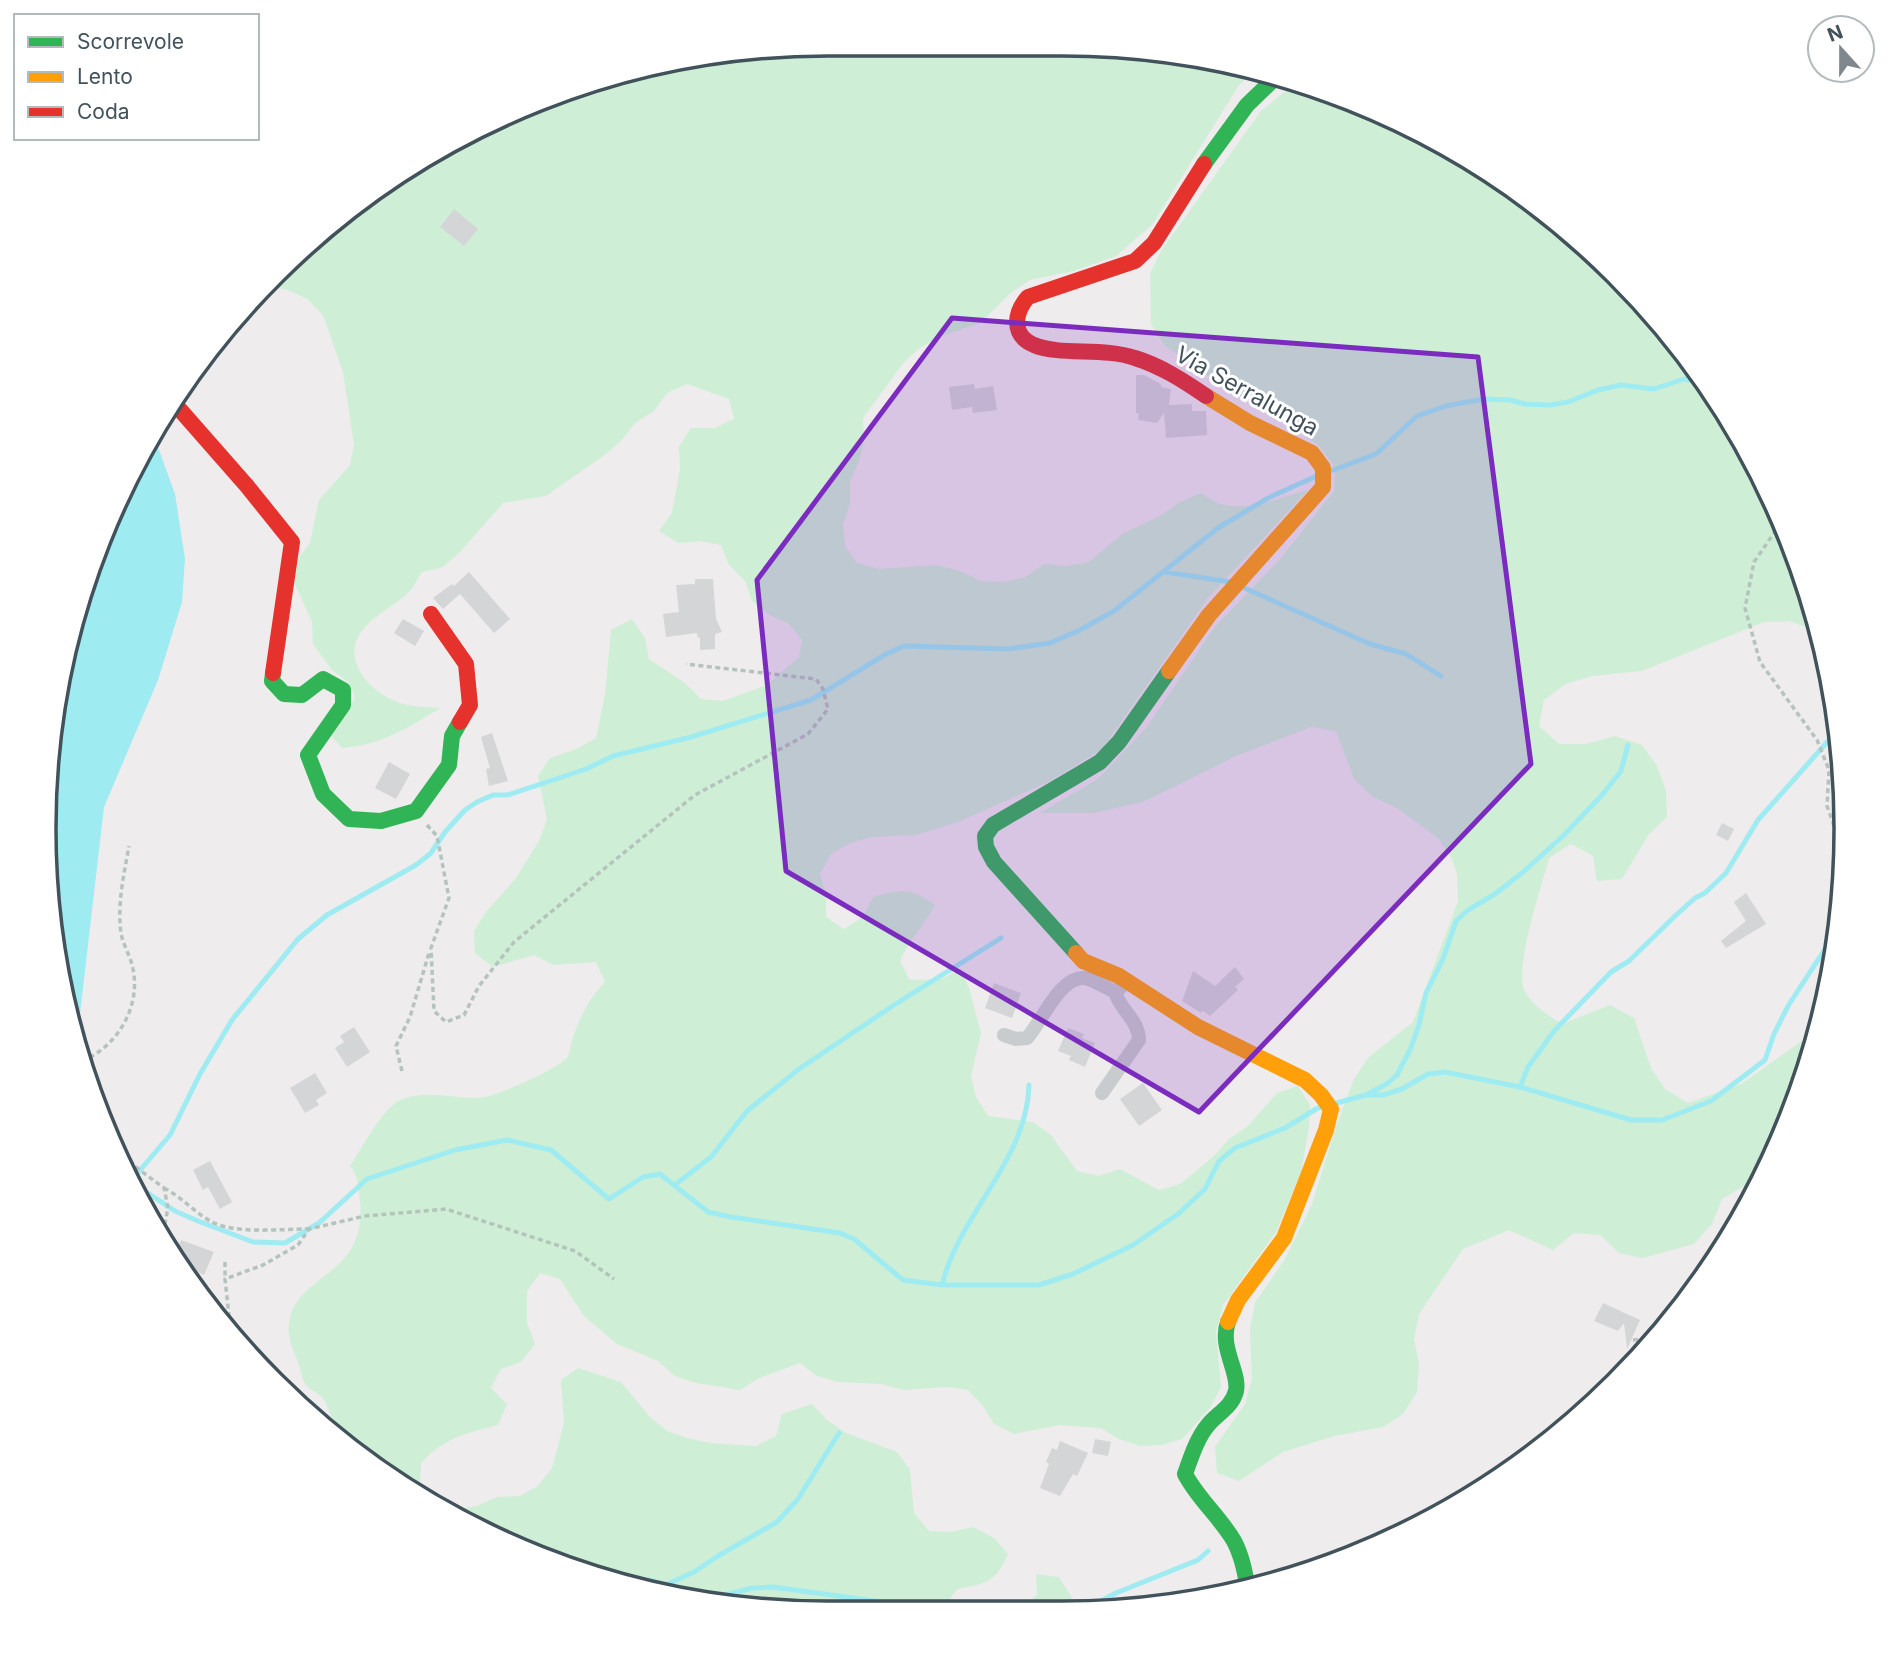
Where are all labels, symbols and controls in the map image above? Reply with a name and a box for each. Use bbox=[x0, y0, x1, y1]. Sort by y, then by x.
legend bbox=[14, 14, 259, 140]
north arrow bbox=[1806, 14, 1876, 84]
text: N bbox=[1824, 20, 1846, 47]
text: Scorrevole bbox=[77, 29, 184, 54]
text: Lento bbox=[77, 64, 133, 89]
text: Coda bbox=[77, 99, 130, 124]
street label: Via Serralunga bbox=[1171, 340, 1323, 442]

